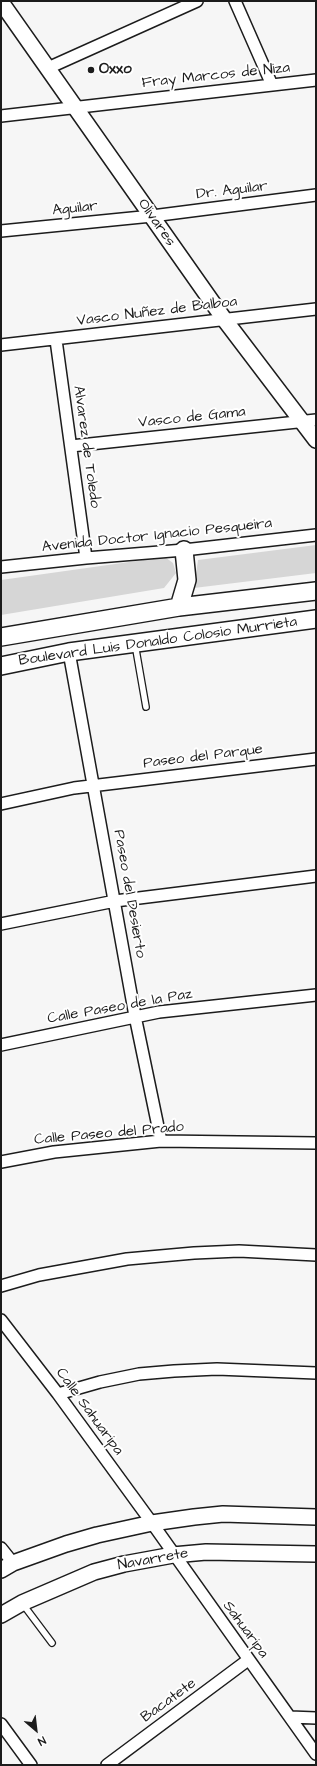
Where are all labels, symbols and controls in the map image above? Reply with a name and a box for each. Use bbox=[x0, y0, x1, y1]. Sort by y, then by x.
street label: Fray Marcos de Niza bbox=[141, 59, 291, 93]
place label: Oxxo bbox=[99, 61, 132, 79]
marker: Oxxo bbox=[86, 65, 96, 75]
street label: Dr. Aguilar bbox=[195, 178, 269, 204]
street label: Olivares bbox=[133, 196, 179, 250]
street label: Aguilar bbox=[51, 198, 99, 220]
street label: Vasco Nuñez de Balboa bbox=[76, 293, 238, 331]
street label: Alvarez de Toledo bbox=[69, 385, 103, 509]
street label: Vasco de Gama bbox=[138, 403, 246, 433]
street label: Avenida Doctor Ignacio Pesqueira bbox=[41, 515, 273, 557]
street label: Boulevard Luis Donaldo Colosio Murrieta bbox=[18, 614, 298, 670]
street label: Paseo del Parque bbox=[142, 741, 264, 773]
street label: Paseo del Desierto bbox=[109, 828, 149, 960]
street label: Calle Paseo de la Paz bbox=[46, 985, 194, 1029]
street label: Calle Paseo del Prado bbox=[33, 1118, 185, 1150]
street label: Calle Sahuaripa bbox=[51, 1365, 127, 1459]
street label: Navarrete bbox=[116, 1545, 190, 1575]
street label: Sahuaripa bbox=[218, 1598, 272, 1662]
street label: Bacatete bbox=[138, 1675, 200, 1727]
north arrow bbox=[16, 1710, 56, 1750]
text: N bbox=[35, 1733, 48, 1749]

